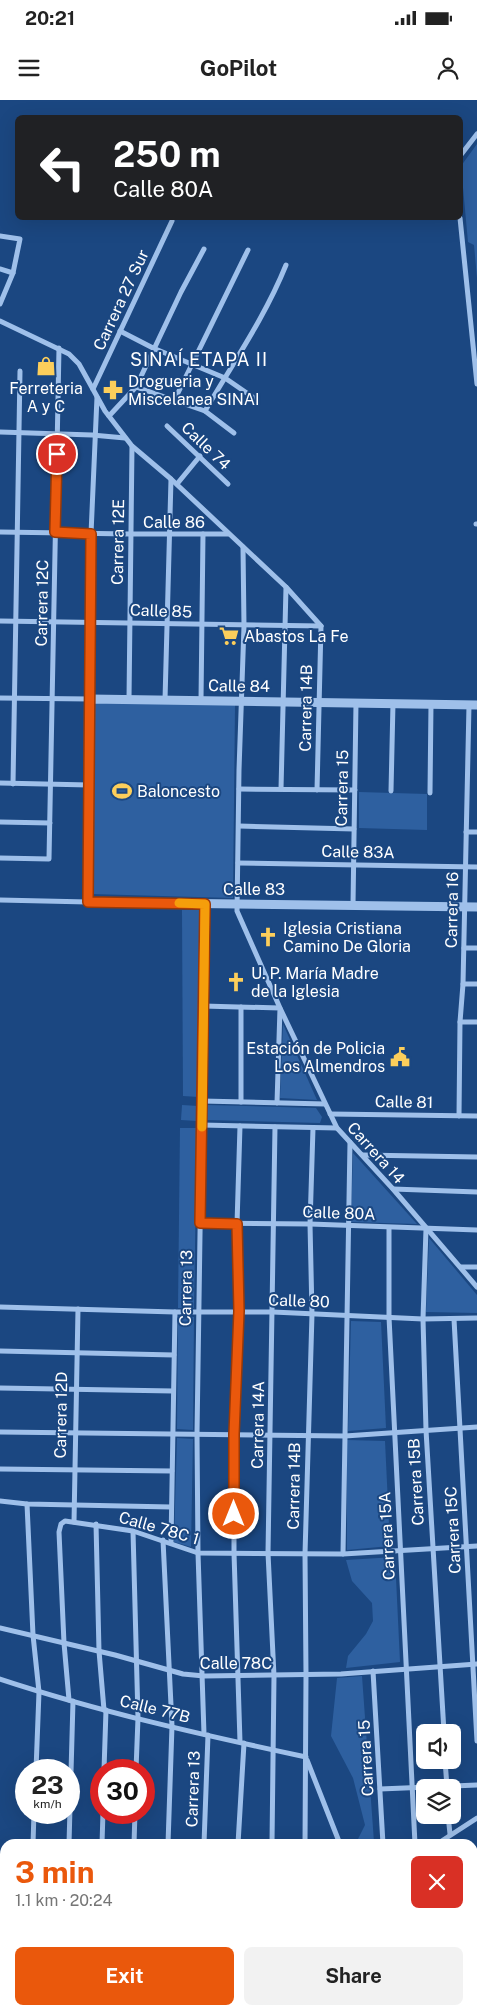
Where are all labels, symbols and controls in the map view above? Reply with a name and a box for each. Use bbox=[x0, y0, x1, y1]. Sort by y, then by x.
text: 20:21 bbox=[25, 7, 75, 29]
icon: menu bbox=[15, 54, 43, 82]
icon: person bbox=[434, 54, 462, 82]
text: GoPilot bbox=[200, 55, 277, 81]
text: 250 m bbox=[113, 134, 221, 175]
icon: left bbox=[30, 135, 95, 200]
text: Calle 80A bbox=[113, 176, 213, 202]
street label: Carrera 27 Sur bbox=[89, 246, 153, 354]
district label: SINAÍ ETAPA II bbox=[130, 348, 268, 370]
shop icon: Ferreteria A y C bbox=[35, 355, 57, 377]
place label: Drogueria y Miscelanea SINAI bbox=[128, 372, 260, 409]
place label: Ferreteria A y C bbox=[9, 379, 83, 416]
pharmacy icon: Drogueria y Miscelanea SINAI bbox=[102, 379, 124, 401]
street label: Calle 74 bbox=[177, 418, 235, 474]
pin bbox=[36, 433, 78, 475]
icon: arrive bbox=[43, 440, 71, 468]
street label: Carrera 12E bbox=[108, 499, 128, 585]
street label: Calle 86 bbox=[143, 513, 205, 532]
street label: Carrera 12C bbox=[32, 559, 52, 647]
street label: Calle 85 bbox=[130, 600, 192, 622]
supermarket icon: Abastos La Fe bbox=[218, 625, 240, 647]
place label: Abastos La Fe bbox=[244, 627, 348, 646]
street label: Carrera 14B bbox=[296, 664, 316, 752]
street label: Calle 84 bbox=[208, 676, 270, 696]
street label: Carrera 15 bbox=[332, 750, 352, 826]
sports icon: Baloncesto bbox=[111, 780, 133, 802]
place label: Baloncesto bbox=[137, 782, 220, 801]
street label: Calle 83A bbox=[321, 842, 395, 862]
street label: Carrera 16 bbox=[442, 872, 462, 948]
street label: Calle 83 bbox=[223, 880, 285, 899]
place label: Iglesia Cristiana Camino De Gloria bbox=[283, 919, 411, 956]
church icon: Iglesia Cristiana Camino De Gloria bbox=[257, 926, 279, 948]
place label: U. P. María Madre de la Iglesia bbox=[251, 964, 379, 1001]
church icon: U. P. María Madre de la Iglesia bbox=[225, 971, 247, 993]
place label: Estación de Policia Los Almendros bbox=[246, 1039, 385, 1076]
public building icon: Estación de Policia Los Almendros bbox=[389, 1046, 411, 1068]
street label: Calle 81 bbox=[375, 1092, 433, 1112]
street label: Carrera 14 bbox=[343, 1118, 409, 1188]
street label: Calle 80A bbox=[302, 1202, 376, 1224]
street label: Carrera 13 bbox=[176, 1250, 196, 1326]
street label: Calle 80 bbox=[268, 1290, 330, 1312]
street label: Carrera 12D bbox=[51, 1371, 71, 1459]
street label: Carrera 14A bbox=[248, 1381, 268, 1469]
street label: Carrera 15B bbox=[404, 1438, 428, 1526]
street label: Carrera 14B bbox=[284, 1442, 304, 1530]
street label: Carrera 15C bbox=[441, 1486, 465, 1574]
position arrow bbox=[207, 1487, 259, 1539]
street label: Carrera 15A bbox=[375, 1492, 399, 1580]
street label: Calle 78C 1 bbox=[117, 1507, 201, 1549]
street label: Calle 78C bbox=[200, 1654, 272, 1673]
street label: Calle 77B bbox=[118, 1691, 192, 1727]
street label: Carrera 15 bbox=[355, 1719, 377, 1797]
map controls bbox=[416, 1724, 461, 1824]
button: sound bbox=[416, 1724, 461, 1769]
street label: Carrera 13 bbox=[182, 1750, 204, 1828]
speed limit sign: 30 bbox=[90, 1759, 155, 1824]
text: 23 bbox=[31, 1770, 64, 1800]
button: layers bbox=[416, 1779, 461, 1824]
text: km/h bbox=[33, 1797, 62, 1811]
text: 3 min bbox=[15, 1854, 94, 1890]
button: close bbox=[411, 1856, 463, 1908]
text: 1.1 km · 20:24 bbox=[15, 1891, 113, 1910]
button: Exit bbox=[15, 1947, 234, 2005]
button: Share bbox=[244, 1947, 463, 2005]

